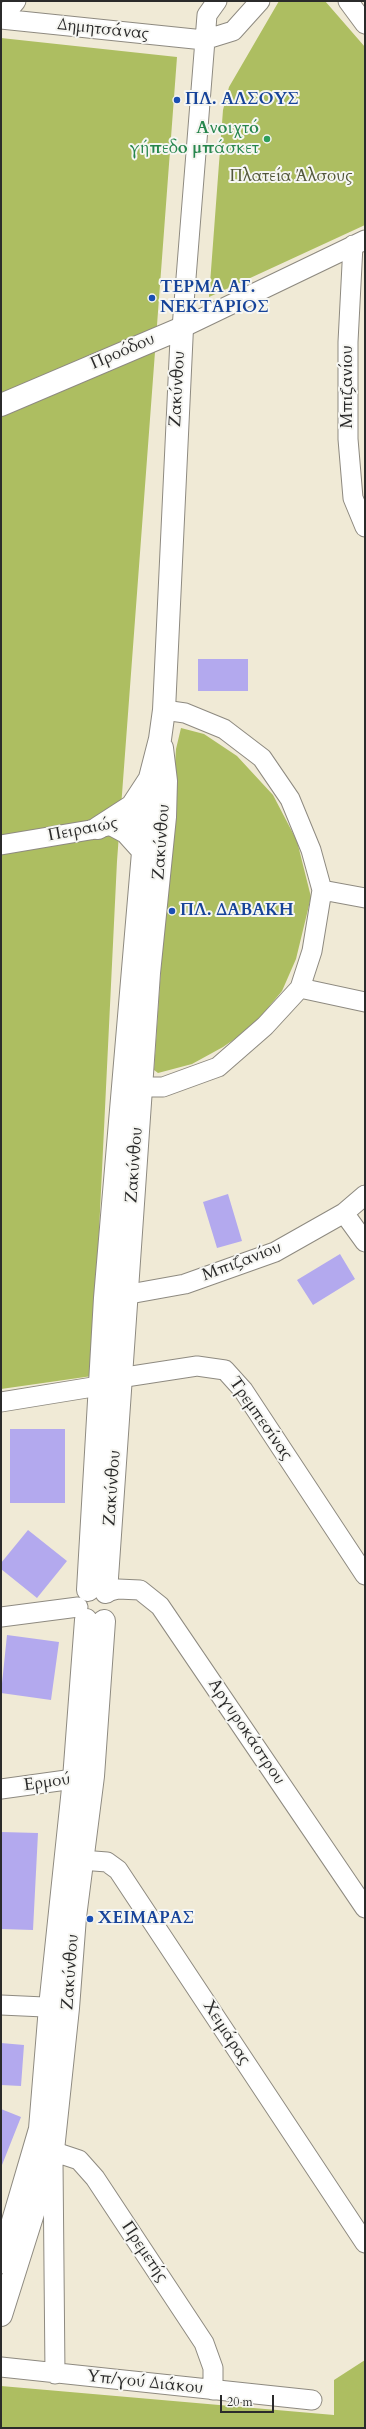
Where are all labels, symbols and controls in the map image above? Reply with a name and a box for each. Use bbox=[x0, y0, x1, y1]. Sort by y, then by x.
street label: Δημητσάνας bbox=[56, 15, 150, 45]
place label: ΠΛ. ΑΛΣΟΥΣ bbox=[185, 90, 299, 110]
marker: ΠΛ. ΑΛΣΟΥΣ bbox=[172, 95, 182, 105]
place label: Ανοιχτό γήπεδο μπάσκετ bbox=[130, 119, 259, 159]
marker: Ανοιχτό γήπεδο μπάσκετ bbox=[262, 134, 272, 144]
park label: Πλατεία Άλσους bbox=[230, 167, 352, 187]
place label: ΤΕΡΜΑ ΑΓ. ΝΕΚΤΑΡΙΟΣ bbox=[160, 278, 269, 318]
marker: ΤΕΡΜΑ ΑΓ. ΝΕΚΤΑΡΙΟΣ bbox=[147, 293, 157, 303]
street label: Προόδου bbox=[88, 329, 158, 375]
street label: Μπιζανίου bbox=[338, 345, 358, 429]
street label: Ζακύνθου bbox=[166, 350, 190, 428]
street label: Ζακύνθου bbox=[149, 803, 175, 881]
street label: Πειραιώς bbox=[46, 813, 120, 847]
place label: ΠΛ. ΔΑΒΑΚΗ bbox=[180, 901, 294, 921]
marker: ΠΛ. ΔΑΒΑΚΗ bbox=[167, 906, 177, 916]
street label: Ζακύνθου bbox=[122, 1126, 148, 1204]
street label: Μπιζανίου bbox=[200, 1238, 284, 1286]
street label: Τρεμπεσίνας bbox=[224, 1373, 296, 1465]
street label: Ζακύνθου bbox=[100, 1449, 126, 1527]
street label: Αργυροκάστρου bbox=[203, 1675, 289, 1789]
street label: Ερμού bbox=[22, 1770, 72, 1796]
place label: ΧΕΙΜΑΡΑΣ bbox=[98, 1909, 194, 1929]
marker: ΧΕΙΜΑΡΑΣ bbox=[85, 1914, 95, 1924]
street label: Ζακύνθου bbox=[58, 1933, 84, 2011]
street label: Χειμάρας bbox=[198, 1997, 254, 2069]
street label: Πρεμετής bbox=[116, 2218, 172, 2286]
street label: Υπ/γού Διάκου bbox=[86, 2367, 204, 2399]
scale bar bbox=[222, 2387, 276, 2413]
text: 20 m bbox=[227, 2394, 253, 2410]

